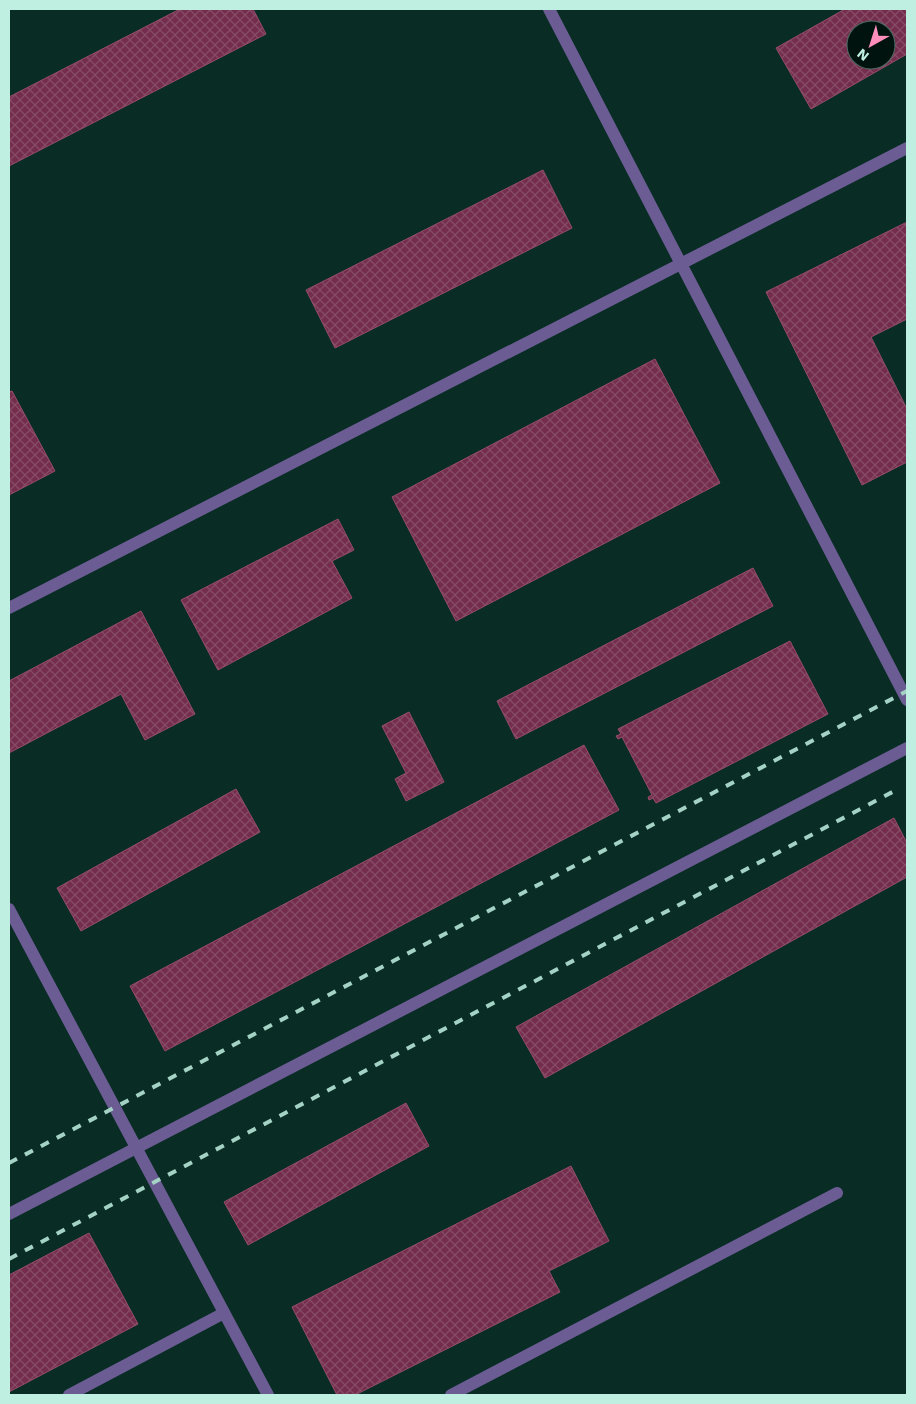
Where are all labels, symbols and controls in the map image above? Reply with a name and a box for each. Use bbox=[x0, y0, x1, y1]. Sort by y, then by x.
north arrow bbox=[846, 20, 896, 70]
text: N bbox=[854, 46, 872, 65]

